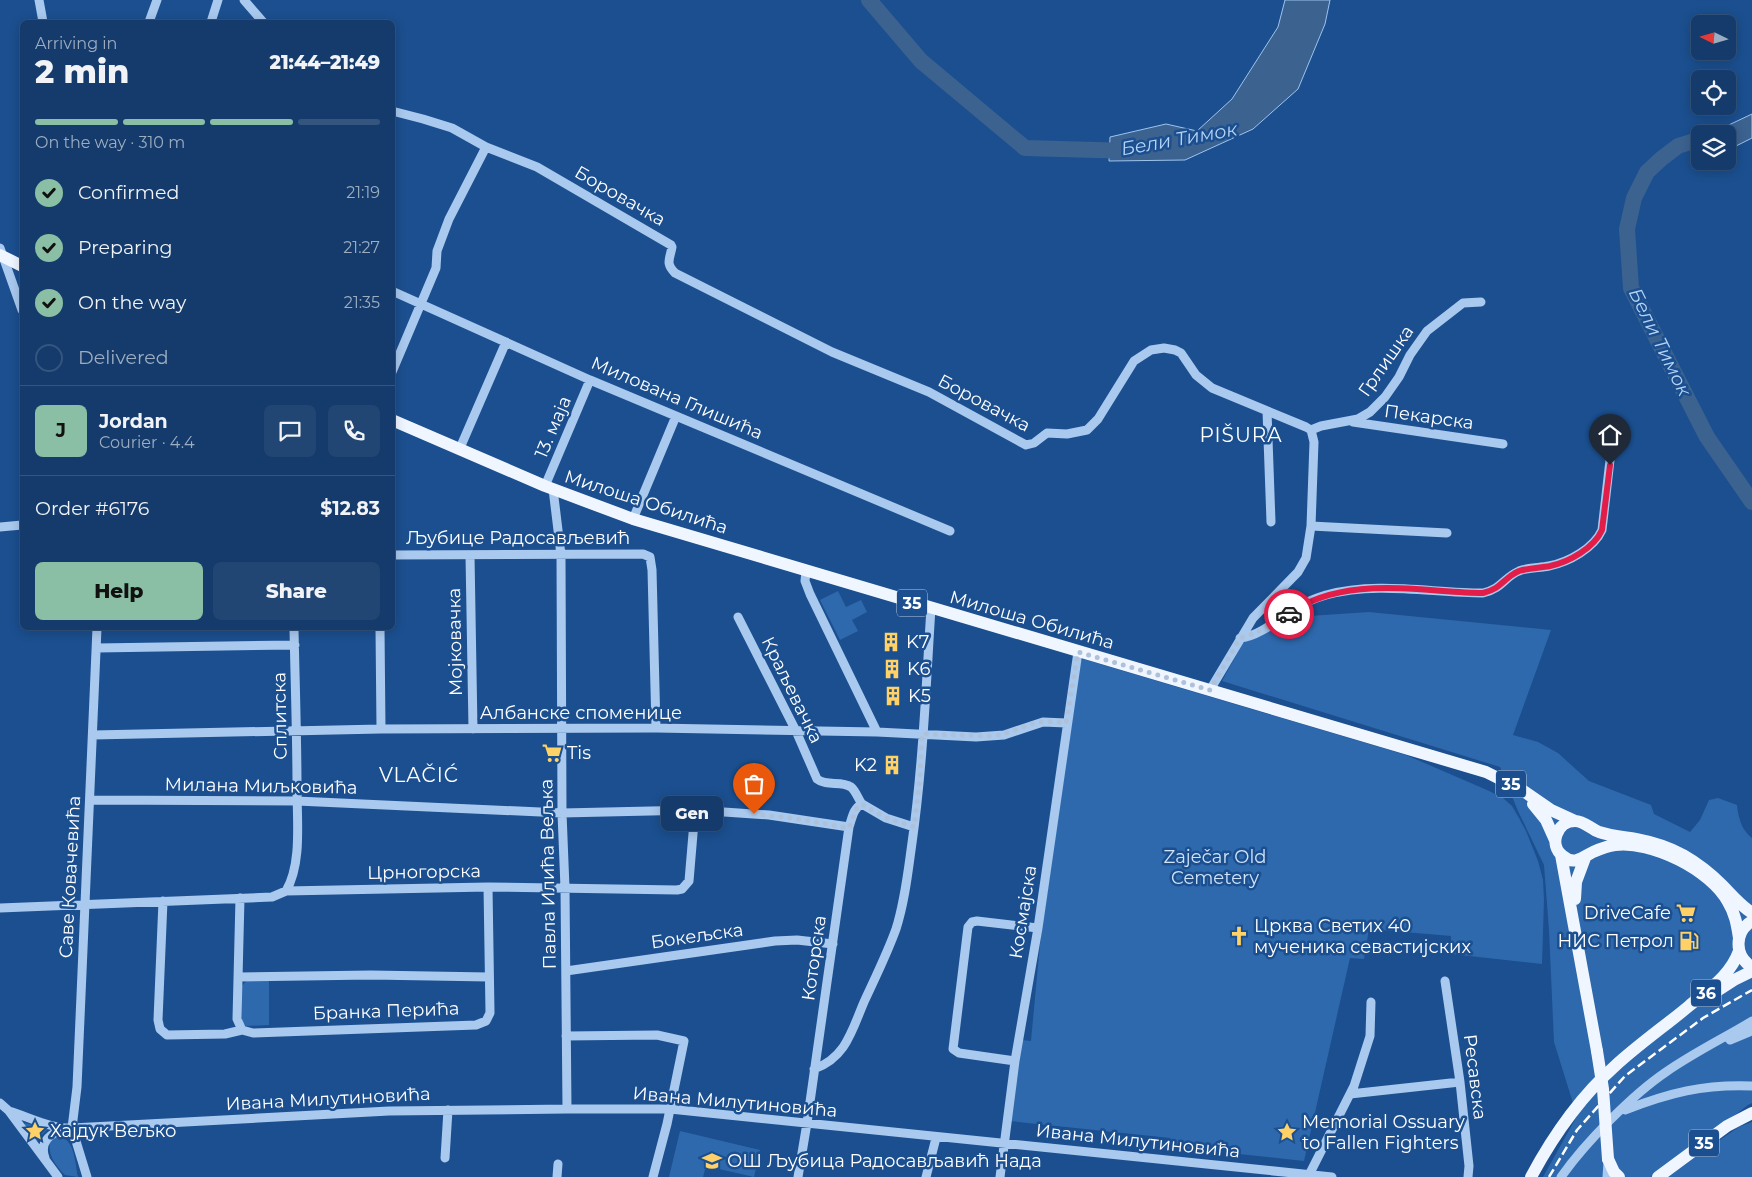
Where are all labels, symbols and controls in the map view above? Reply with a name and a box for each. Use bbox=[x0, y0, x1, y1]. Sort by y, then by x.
north arrow bbox=[1691, 15, 1736, 60]
map controls bbox=[1691, 15, 1736, 170]
text: Arriving in bbox=[35, 34, 117, 53]
text: 21:44–21:49 bbox=[270, 51, 380, 74]
text: 2 min bbox=[35, 52, 129, 91]
button: locate bbox=[1691, 70, 1736, 115]
water label: Бели Тимок bbox=[1119, 117, 1240, 161]
button: layers bbox=[1691, 125, 1736, 170]
text: On the way · 310 m bbox=[35, 133, 185, 152]
street label: Боровачка bbox=[571, 161, 669, 231]
icon: check bbox=[35, 179, 63, 207]
text: Confirmed bbox=[78, 181, 179, 204]
text: 21:19 bbox=[346, 183, 380, 202]
icon: check bbox=[35, 234, 63, 262]
text: Preparing bbox=[78, 236, 173, 259]
text: 21:27 bbox=[343, 238, 380, 257]
water label: Бели Тимок bbox=[1624, 284, 1697, 401]
icon: check bbox=[35, 289, 63, 317]
text: On the way bbox=[78, 291, 186, 314]
text: 21:35 bbox=[344, 293, 380, 312]
street label: Грлишка bbox=[1354, 321, 1418, 401]
text: Delivered bbox=[78, 346, 169, 369]
street label: Милована Глишића bbox=[588, 352, 766, 444]
street label: Боровачка bbox=[934, 370, 1034, 436]
street label: 13. маја bbox=[530, 393, 576, 461]
street label: Пекарска bbox=[1383, 400, 1475, 434]
button: chat bbox=[264, 405, 316, 457]
button: phone bbox=[328, 405, 380, 457]
text: Jordan bbox=[99, 410, 168, 433]
pin bbox=[1589, 414, 1631, 465]
text: J bbox=[56, 419, 66, 442]
icon: home bbox=[1596, 421, 1624, 449]
district label: PIŠURA bbox=[1199, 423, 1283, 447]
text: Courier · 4.4 bbox=[99, 433, 195, 452]
street label: Милоша Обилића bbox=[562, 465, 730, 539]
text: Order #6176 bbox=[35, 497, 149, 520]
text: $12.83 bbox=[320, 497, 380, 520]
street label: Љубице Радосављевић bbox=[406, 527, 630, 549]
button: Help bbox=[35, 562, 203, 620]
button: Share bbox=[213, 562, 380, 620]
street label: Милоша Обилића bbox=[947, 586, 1117, 654]
street label: Мојковачка bbox=[443, 588, 467, 696]
courier bbox=[1264, 589, 1314, 639]
road number: 35 bbox=[897, 590, 927, 616]
icon: car bbox=[1275, 600, 1303, 628]
building icon: K7 bbox=[880, 631, 902, 653]
place label: K7 bbox=[906, 631, 929, 653]
street label: Краљевачка bbox=[757, 633, 827, 747]
building icon: K6 bbox=[881, 658, 903, 680]
place label: K6 bbox=[907, 658, 930, 680]
street label: Сплитска bbox=[268, 672, 292, 760]
building icon: K5 bbox=[882, 685, 904, 707]
place label: K5 bbox=[908, 685, 931, 707]
street label: Албанске споменице bbox=[480, 702, 682, 724]
supermarket icon: Tis bbox=[541, 742, 563, 764]
place label: Tis bbox=[567, 742, 591, 764]
place label: K2 bbox=[854, 754, 877, 776]
building icon: K2 bbox=[881, 754, 903, 776]
district label: VLAČIĆ bbox=[379, 763, 459, 787]
pin bbox=[733, 763, 775, 814]
icon: bag bbox=[740, 770, 768, 798]
road number: 35 bbox=[1496, 771, 1526, 798]
street label: Милана Миљковића bbox=[164, 773, 358, 799]
street label: Павла Илића Вељка bbox=[535, 779, 561, 969]
street label: Саве Ковачевића bbox=[55, 795, 85, 959]
callout: Gen bbox=[662, 796, 724, 832]
text: Gen bbox=[675, 804, 709, 823]
park label: Zaječar Old Cemetery bbox=[1164, 846, 1266, 889]
street label: Црногорска bbox=[367, 860, 481, 884]
street label: Космајска bbox=[1005, 864, 1041, 960]
place label: DriveCafe bbox=[1584, 902, 1671, 924]
supermarket icon: DriveCafe bbox=[1675, 902, 1697, 924]
street label: Которска bbox=[797, 914, 831, 1002]
place label: Црква Светих 40 мученика севастијских bbox=[1254, 915, 1471, 958]
street label: Бокељска bbox=[649, 919, 745, 953]
church icon: Црква Светих 40 мученика севастијских bbox=[1228, 925, 1250, 947]
place label: НИС Петрол bbox=[1558, 930, 1674, 952]
fuel station icon: НИС Петрол bbox=[1678, 930, 1700, 952]
road number: 36 bbox=[1691, 980, 1721, 1006]
street label: Бранка Перића bbox=[312, 997, 460, 1025]
street label: Ресавска bbox=[1459, 1033, 1491, 1121]
street label: Ивана Милутиновића bbox=[632, 1082, 838, 1122]
street label: Ивана Милутиновића bbox=[225, 1083, 431, 1115]
place label: Memorial Ossuary to Fallen Fighters bbox=[1302, 1111, 1465, 1154]
street label: Ивана Милутиновића bbox=[1035, 1119, 1241, 1163]
place icon: Хајдук Вељко bbox=[24, 1120, 46, 1142]
place label: Хајдук Вељко bbox=[50, 1120, 176, 1142]
place icon: Memorial Ossuary to Fallen Fighters bbox=[1276, 1121, 1298, 1143]
road number: 35 bbox=[1689, 1130, 1719, 1156]
school or university icon: ОШ Љубица Радосављавић Нада bbox=[701, 1150, 723, 1172]
place label: ОШ Љубица Радосављавић Нада bbox=[727, 1150, 1042, 1172]

